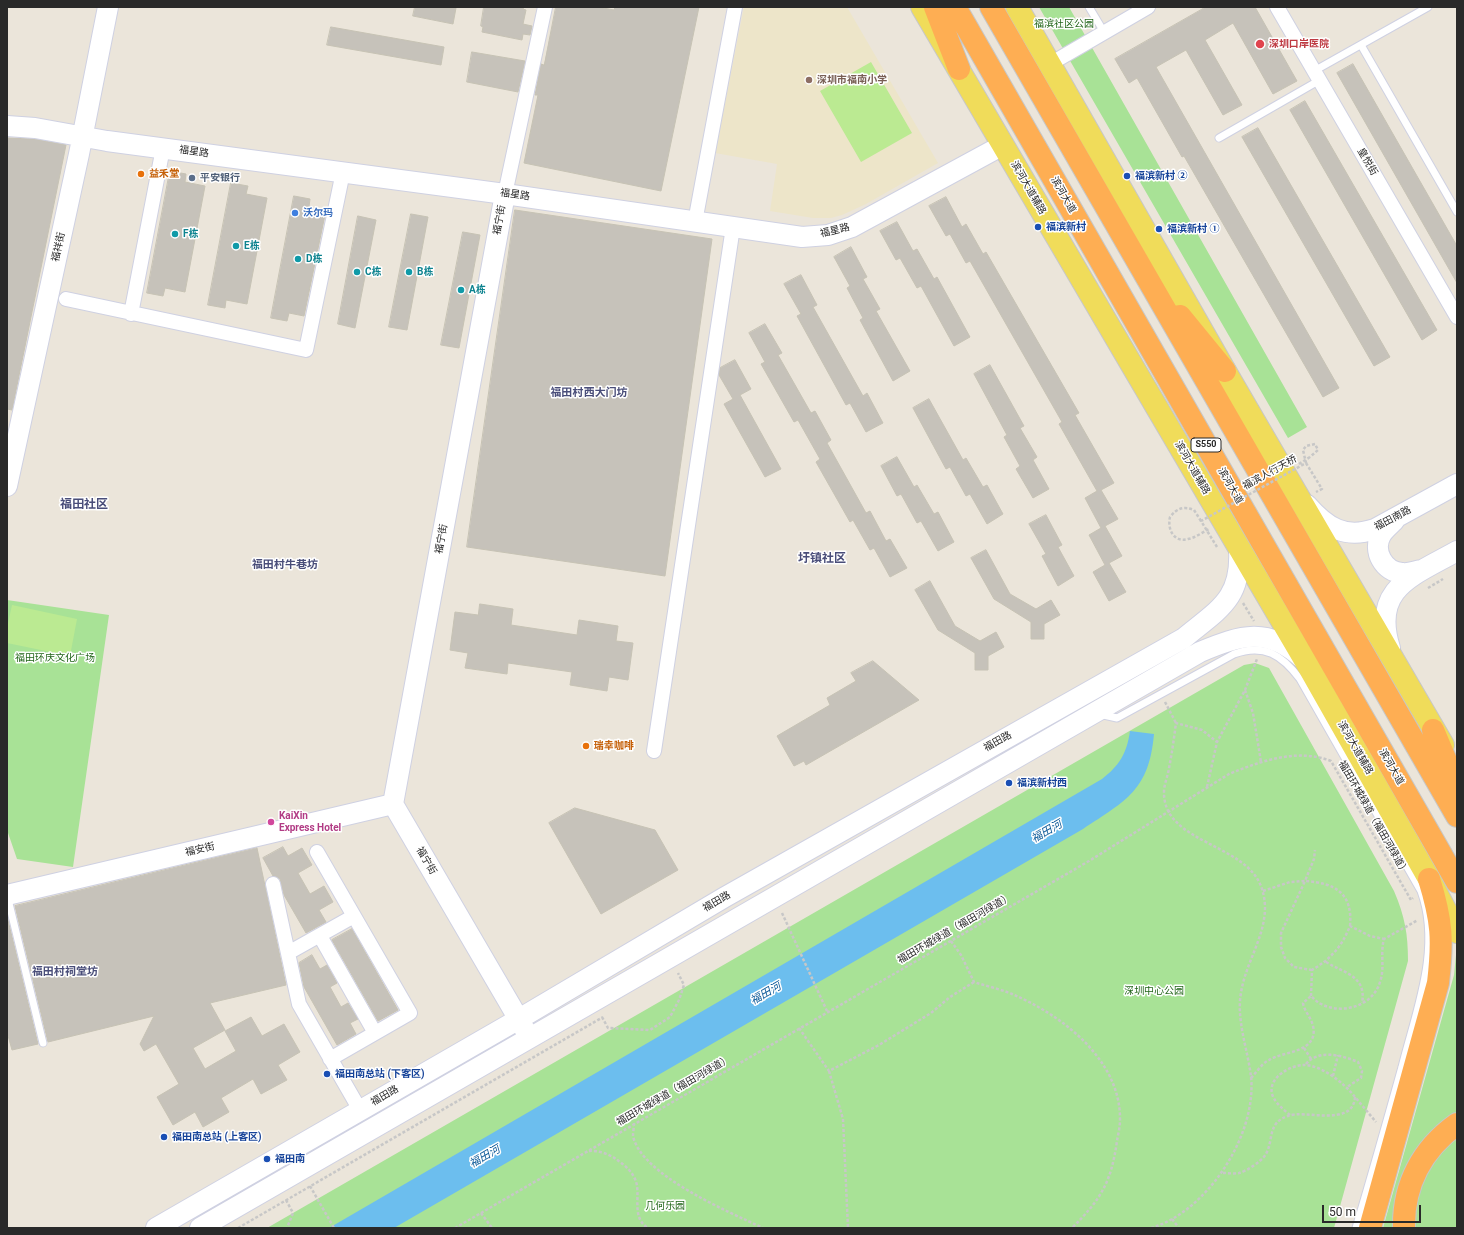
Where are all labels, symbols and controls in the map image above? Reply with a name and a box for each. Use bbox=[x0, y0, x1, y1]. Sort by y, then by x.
park label: 福滨社区公园 bbox=[1034, 18, 1094, 30]
marker: 深圳口岸医院 bbox=[1254, 38, 1266, 50]
place label: 深圳口岸医院 bbox=[1269, 38, 1329, 50]
place label: 深圳市福南小学 bbox=[817, 74, 887, 86]
marker: 深圳市福南小学 bbox=[804, 75, 814, 85]
street label: 福星路 bbox=[178, 144, 210, 160]
street label: 皇悦街 bbox=[1354, 146, 1380, 178]
street label: 滨河大道辅路 bbox=[1008, 159, 1048, 217]
place label: 益禾堂 bbox=[149, 168, 179, 180]
marker: 益禾堂 bbox=[136, 169, 146, 179]
place label: 福滨新村 ② bbox=[1135, 170, 1187, 182]
marker: 福滨新村 ② bbox=[1122, 171, 1132, 181]
place label: 平安银行 bbox=[200, 172, 240, 184]
marker: 平安银行 bbox=[187, 173, 197, 183]
street label: 滨河大道 bbox=[1048, 175, 1078, 215]
street label: 福星路 bbox=[499, 187, 531, 203]
street label: 福宁街 bbox=[491, 204, 509, 236]
place label: 沃尔玛 bbox=[303, 207, 333, 219]
marker: 沃尔玛 bbox=[290, 208, 300, 218]
place label: 福滨新村 bbox=[1046, 221, 1086, 233]
street label: 福星路 bbox=[819, 222, 851, 240]
marker: 福滨新村 bbox=[1033, 222, 1043, 232]
place label: 福滨新村 ① bbox=[1167, 223, 1219, 235]
marker: 福滨新村 ① bbox=[1154, 224, 1164, 234]
place label: F栋 bbox=[183, 228, 198, 240]
marker: F栋 bbox=[170, 229, 180, 239]
street label: 福祥街 bbox=[50, 231, 68, 263]
place label: E栋 bbox=[244, 240, 260, 252]
marker: E栋 bbox=[231, 241, 241, 251]
place label: D栋 bbox=[306, 253, 322, 265]
marker: D栋 bbox=[293, 254, 303, 264]
place label: C栋 bbox=[365, 266, 382, 278]
place label: B栋 bbox=[417, 266, 433, 278]
marker: C栋 bbox=[352, 267, 362, 277]
marker: B栋 bbox=[404, 267, 414, 277]
place label: A栋 bbox=[469, 284, 486, 296]
marker: A栋 bbox=[456, 285, 466, 295]
district label: 福田村西大门坊 bbox=[551, 386, 627, 400]
road number: S550 bbox=[1191, 438, 1221, 452]
street label: 滨河大道辅路 bbox=[1172, 439, 1212, 497]
street label: 福滨人行天桥 bbox=[1241, 453, 1299, 493]
street label: 滨河大道 bbox=[1215, 466, 1245, 506]
district label: 福田社区 bbox=[60, 498, 108, 512]
street label: 福田南路 bbox=[1373, 504, 1413, 534]
street label: 福宁街 bbox=[433, 523, 451, 555]
district label: 圩镇社区 bbox=[798, 552, 846, 566]
district label: 福田村牛巷坊 bbox=[252, 558, 318, 572]
park label: 福田环庆文化广场 bbox=[15, 652, 95, 664]
street label: 滨河大道辅路 bbox=[1335, 719, 1375, 777]
street label: 福田路 bbox=[982, 729, 1014, 755]
place label: 瑞幸咖啡 bbox=[594, 740, 634, 752]
marker: 瑞幸咖啡 bbox=[581, 741, 591, 751]
street label: 滨河大道 bbox=[1376, 747, 1406, 787]
street label: 福田环城绿道（福田河绿道） bbox=[1335, 759, 1411, 877]
place label: 福滨新村西 bbox=[1017, 777, 1067, 789]
marker: 福滨新村西 bbox=[1004, 778, 1014, 788]
place label: KaiXin Express Hotel bbox=[279, 810, 341, 834]
marker: KaiXin Express Hotel bbox=[266, 817, 276, 827]
water label: 福田河 bbox=[1029, 818, 1065, 846]
street label: 福安街 bbox=[184, 841, 216, 859]
street label: 福宁街 bbox=[413, 845, 439, 877]
street label: 福田路 bbox=[701, 889, 733, 915]
street label: 福田环城绿道（福田河绿道） bbox=[896, 891, 1014, 967]
district label: 福田村祠堂坊 bbox=[32, 965, 98, 979]
water label: 福田河 bbox=[748, 980, 784, 1008]
park label: 深圳中心公园 bbox=[1124, 985, 1184, 997]
street label: 福田环城绿道（福田河绿道） bbox=[615, 1053, 733, 1129]
place label: 福田南总站 (下客区) bbox=[335, 1068, 424, 1080]
marker: 福田南总站 (下客区) bbox=[322, 1069, 332, 1079]
street label: 福田路 bbox=[369, 1083, 401, 1109]
place label: 福田南总站 (上客区) bbox=[172, 1131, 261, 1143]
marker: 福田南总站 (上客区) bbox=[159, 1132, 169, 1142]
water label: 福田河 bbox=[467, 1143, 503, 1171]
place label: 福田南 bbox=[275, 1153, 305, 1165]
marker: 福田南 bbox=[262, 1154, 272, 1164]
scale bar bbox=[1324, 1197, 1423, 1223]
park label: 几何乐园 bbox=[645, 1200, 685, 1212]
text: 50 m bbox=[1329, 1205, 1356, 1219]

